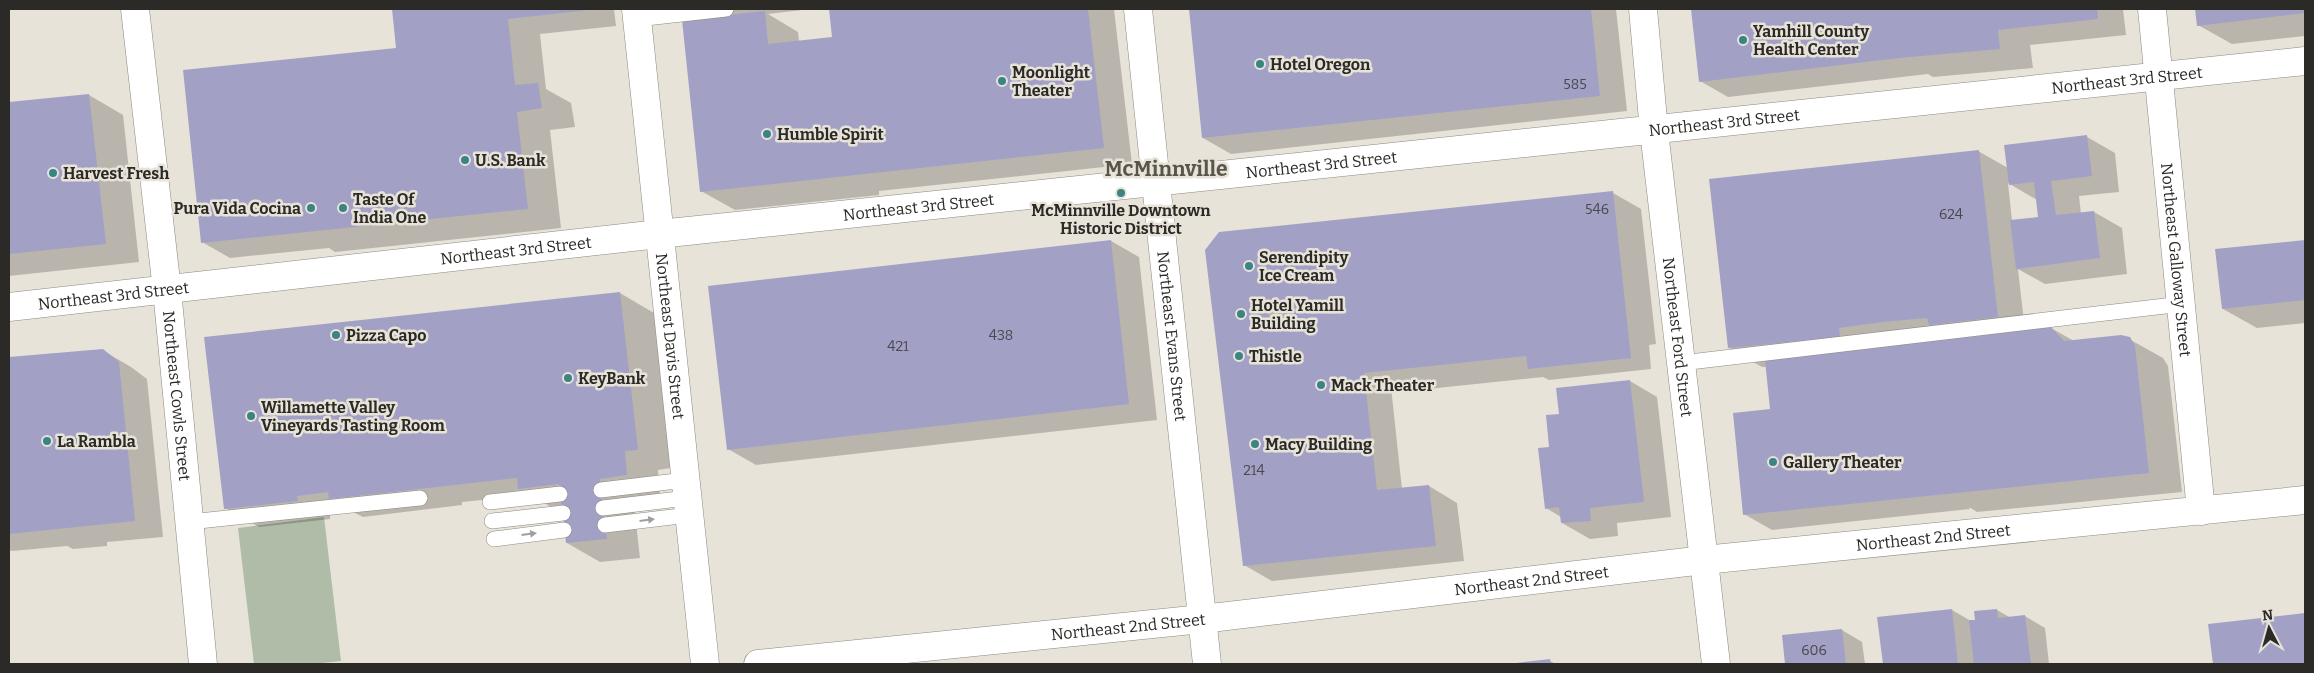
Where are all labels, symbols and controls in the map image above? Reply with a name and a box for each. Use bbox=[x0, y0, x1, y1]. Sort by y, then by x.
place label: Yamhill County Health Center bbox=[1753, 22, 1869, 59]
marker: Yamhill County Health Center bbox=[1737, 34, 1749, 46]
place label: Hotel Oregon bbox=[1270, 55, 1371, 74]
marker: Hotel Oregon bbox=[1254, 58, 1266, 70]
street label: Northeast 3rd Street bbox=[2050, 62, 2204, 97]
place label: Moonlight Theater bbox=[1012, 63, 1091, 100]
marker: Moonlight Theater bbox=[996, 75, 1008, 87]
house number: 585 bbox=[1563, 76, 1587, 93]
street label: Northeast 3rd Street bbox=[1648, 105, 1801, 139]
place label: Humble Spirit bbox=[777, 125, 885, 144]
marker: Humble Spirit bbox=[761, 128, 773, 140]
street label: Northeast 3rd Street bbox=[1245, 147, 1398, 182]
place label: U.S. Bank bbox=[475, 151, 546, 170]
marker: U.S. Bank bbox=[459, 154, 471, 166]
district label: McMinnville bbox=[1104, 156, 1228, 182]
street label: Northeast Galloway Street bbox=[2158, 162, 2195, 358]
place label: Harvest Fresh bbox=[63, 164, 169, 183]
marker: Harvest Fresh bbox=[47, 167, 59, 179]
marker: McMinnville Downtown Historic District bbox=[1115, 187, 1127, 199]
street label: Northeast 3rd Street bbox=[842, 189, 995, 224]
place label: Taste Of India One bbox=[353, 190, 426, 227]
place label: Pura Vida Cocina bbox=[174, 199, 301, 218]
place label: McMinnville Downtown Historic District bbox=[1031, 201, 1211, 238]
house number: 546 bbox=[1585, 201, 1609, 218]
marker: Pura Vida Cocina bbox=[305, 202, 317, 214]
marker: Taste Of India One bbox=[337, 202, 349, 214]
house number: 624 bbox=[1939, 206, 1963, 223]
street label: Northeast 3rd Street bbox=[439, 232, 593, 268]
place label: Serendipity Ice Cream bbox=[1259, 248, 1348, 285]
street label: Northeast Evans Street bbox=[1154, 250, 1191, 422]
street label: Northeast Davis Street bbox=[652, 252, 689, 421]
street label: Northeast Ford Street bbox=[1659, 256, 1697, 418]
marker: Serendipity Ice Cream bbox=[1243, 260, 1255, 272]
street label: Northeast 3rd Street bbox=[37, 277, 190, 313]
place label: Hotel Yamill Building bbox=[1251, 296, 1344, 333]
marker: Hotel Yamill Building bbox=[1235, 308, 1247, 320]
street label: Northeast Cowls Street bbox=[160, 310, 195, 482]
place label: Pizza Capo bbox=[346, 326, 427, 345]
house number: 438 bbox=[989, 327, 1013, 344]
marker: Pizza Capo bbox=[330, 329, 342, 341]
house number: 421 bbox=[887, 338, 909, 355]
place label: Thistle bbox=[1249, 347, 1302, 366]
marker: Thistle bbox=[1233, 350, 1245, 362]
place label: KeyBank bbox=[578, 369, 646, 388]
marker: KeyBank bbox=[562, 372, 574, 384]
place label: Mack Theater bbox=[1331, 376, 1435, 395]
marker: Mack Theater bbox=[1315, 379, 1327, 391]
place label: Willamette Valley Vineyards Tasting Room bbox=[261, 398, 446, 435]
marker: Willamette Valley Vineyards Tasting Room bbox=[245, 410, 257, 422]
place label: La Rambla bbox=[57, 432, 136, 451]
marker: La Rambla bbox=[41, 435, 53, 447]
place label: Macy Building bbox=[1265, 435, 1372, 454]
marker: Macy Building bbox=[1249, 438, 1261, 450]
place label: Gallery Theater bbox=[1783, 453, 1902, 472]
marker: Gallery Theater bbox=[1767, 456, 1779, 468]
house number: 214 bbox=[1243, 462, 1265, 479]
one-way arrow bbox=[639, 516, 655, 524]
street label: Northeast 2nd Street bbox=[1855, 520, 2012, 554]
one-way arrow bbox=[521, 530, 537, 538]
street label: Northeast 2nd Street bbox=[1453, 562, 1610, 599]
north arrow bbox=[2244, 603, 2294, 653]
text: N bbox=[2261, 607, 2274, 625]
street label: Northeast 2nd Street bbox=[1050, 609, 1207, 644]
house number: 606 bbox=[1801, 642, 1827, 659]

